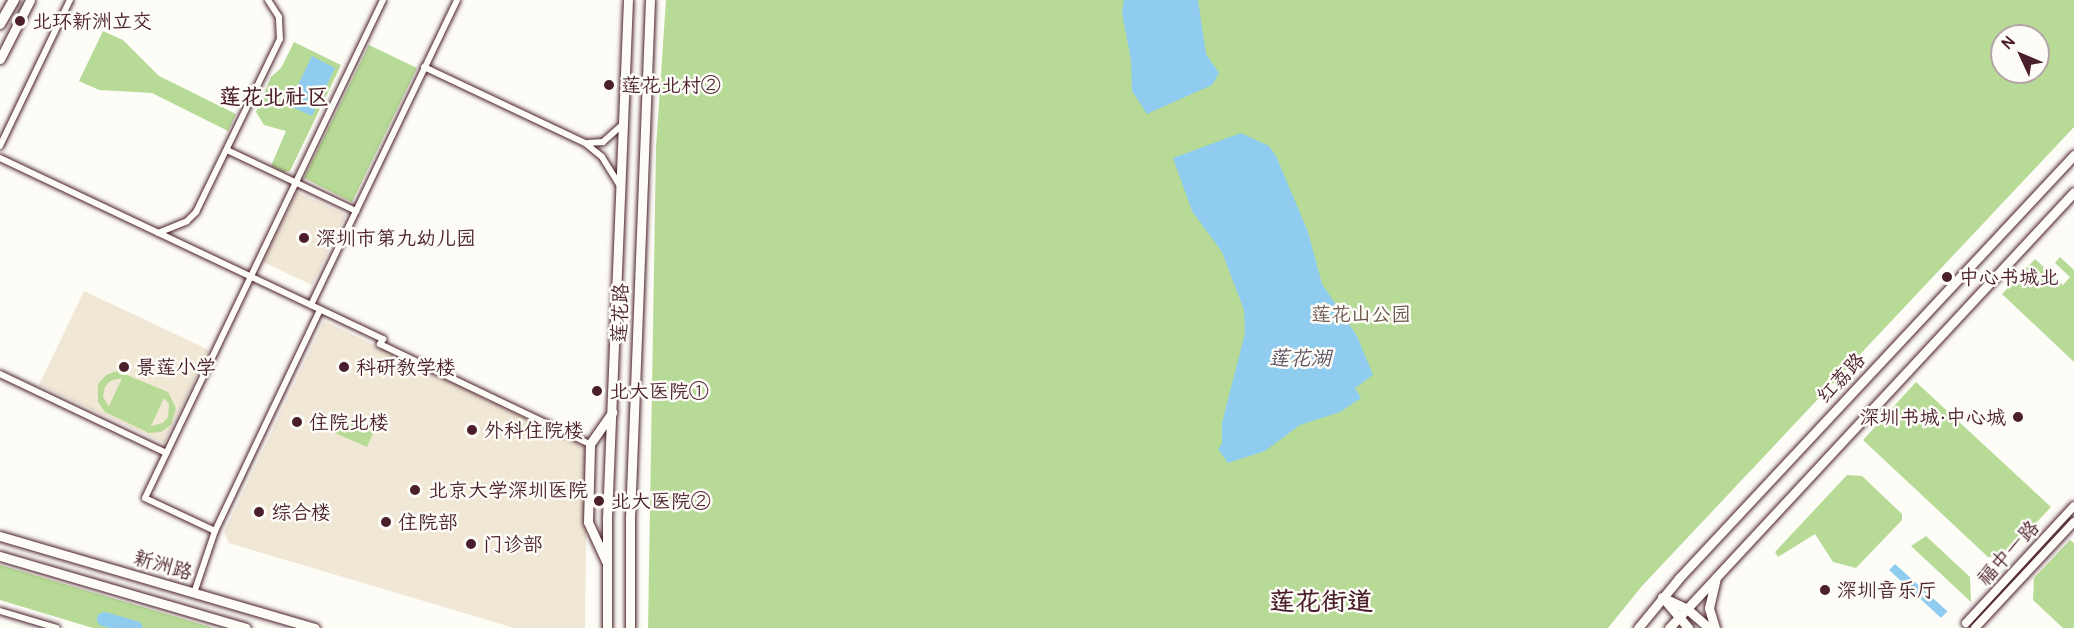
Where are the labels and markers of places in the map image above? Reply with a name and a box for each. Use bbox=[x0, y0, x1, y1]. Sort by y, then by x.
place label: 北环新洲立交 bbox=[32, 9, 152, 33]
marker: 北环新洲立交 bbox=[13, 14, 27, 28]
place label: 莲花北村② bbox=[621, 73, 721, 97]
marker: 莲花北村② bbox=[602, 78, 616, 92]
place label: 深圳市第九幼儿园 bbox=[316, 226, 476, 250]
marker: 深圳市第九幼儿园 bbox=[297, 231, 311, 245]
place label: 中心书城北 bbox=[1959, 265, 2059, 289]
marker: 中心书城北 bbox=[1940, 270, 1954, 284]
place label: 景莲小学 bbox=[136, 355, 216, 379]
place label: 科研教学楼 bbox=[356, 355, 456, 379]
marker: 景莲小学 bbox=[117, 360, 131, 374]
marker: 科研教学楼 bbox=[337, 360, 351, 374]
place label: 北大医院① bbox=[609, 379, 709, 403]
marker: 北大医院① bbox=[590, 384, 604, 398]
place label: 深圳书城·中心城 bbox=[1860, 405, 2006, 429]
place label: 住院北楼 bbox=[309, 410, 389, 434]
marker: 深圳书城·中心城 bbox=[2011, 410, 2025, 424]
marker: 住院北楼 bbox=[290, 415, 304, 429]
place label: 外科住院楼 bbox=[484, 418, 584, 442]
marker: 外科住院楼 bbox=[465, 423, 479, 437]
place label: 北京大学深圳医院 bbox=[428, 478, 588, 502]
marker: 北京大学深圳医院 bbox=[406, 481, 424, 499]
place label: 北大医院② bbox=[611, 489, 711, 513]
marker: 北大医院② bbox=[592, 494, 606, 508]
place label: 综合楼 bbox=[271, 500, 331, 524]
marker: 综合楼 bbox=[252, 505, 266, 519]
place label: 住院部 bbox=[398, 510, 458, 534]
marker: 住院部 bbox=[379, 515, 393, 529]
place label: 门诊部 bbox=[483, 532, 543, 556]
marker: 门诊部 bbox=[464, 537, 478, 551]
place label: 深圳音乐厅 bbox=[1837, 578, 1937, 602]
marker: 深圳音乐厅 bbox=[1818, 583, 1832, 597]

